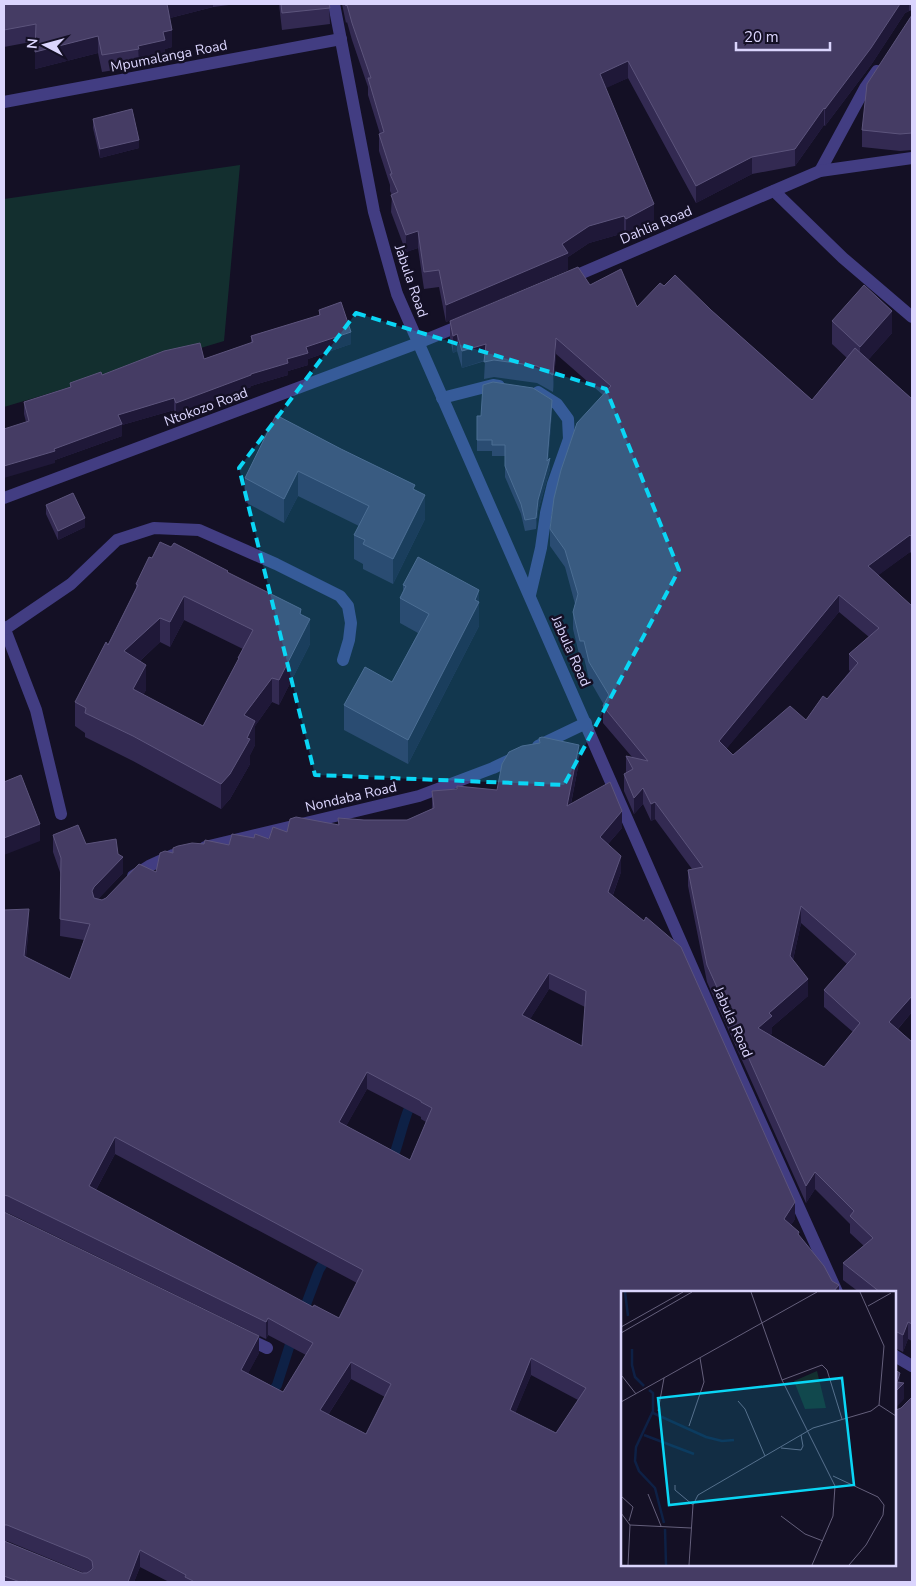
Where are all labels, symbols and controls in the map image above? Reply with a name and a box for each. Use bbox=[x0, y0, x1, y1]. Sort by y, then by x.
north arrow bbox=[20, 20, 70, 70]
scale bar bbox=[736, 20, 830, 52]
text: 20 m bbox=[744, 27, 779, 47]
street label: Mpumalanga Road bbox=[109, 35, 229, 77]
text: N bbox=[23, 37, 43, 50]
street label: Dahlia Road bbox=[617, 201, 695, 249]
street label: Jabula Road bbox=[389, 241, 432, 320]
street label: Ntokozo Road bbox=[161, 383, 251, 431]
street label: Jabula Road bbox=[547, 612, 595, 689]
street label: Nondaba Road bbox=[303, 777, 399, 817]
street label: Jabula Road bbox=[709, 983, 757, 1060]
inset map bbox=[621, 1291, 896, 1566]

